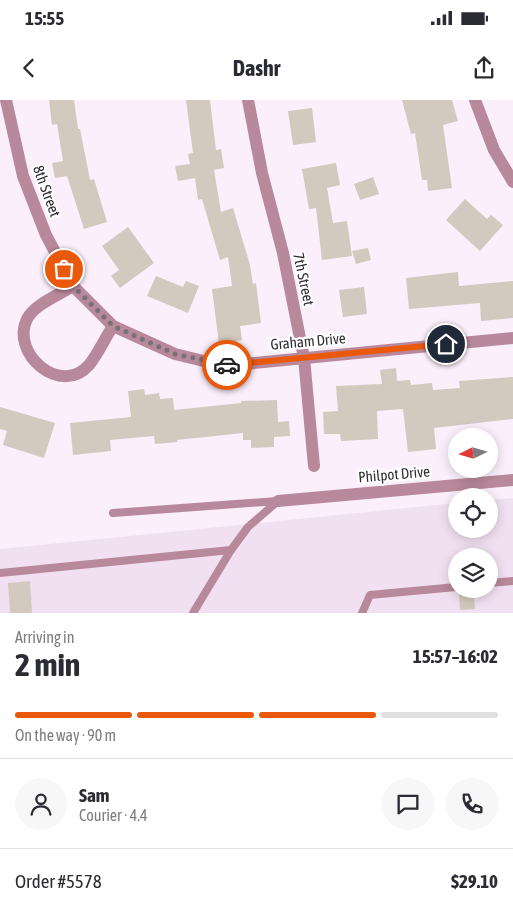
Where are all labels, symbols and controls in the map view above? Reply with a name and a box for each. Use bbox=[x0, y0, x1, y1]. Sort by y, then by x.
text: 15:55 bbox=[25, 7, 64, 29]
icon: back bbox=[15, 54, 43, 82]
icon: share bbox=[470, 54, 498, 82]
text: Dashr bbox=[233, 55, 280, 81]
street label: 8th Street bbox=[30, 163, 64, 219]
pin bbox=[43, 248, 85, 290]
street label: 7th Street bbox=[290, 251, 318, 307]
icon: bag bbox=[50, 255, 78, 283]
pin bbox=[425, 323, 467, 365]
street label: Graham Drive bbox=[270, 329, 346, 353]
icon: home bbox=[432, 330, 460, 358]
courier bbox=[202, 340, 252, 390]
icon: car bbox=[213, 351, 241, 379]
north arrow bbox=[448, 428, 498, 478]
map controls bbox=[448, 428, 498, 598]
street label: Philpot Drive bbox=[358, 462, 431, 486]
button: locate bbox=[448, 488, 498, 538]
button: layers bbox=[448, 548, 498, 598]
text: Arriving in bbox=[15, 628, 75, 646]
text: 15:57–16:02 bbox=[413, 645, 498, 667]
text: 2 min bbox=[15, 646, 80, 683]
text: On the way · 90 m bbox=[15, 726, 116, 744]
button: person bbox=[15, 778, 67, 830]
button: chat bbox=[382, 778, 434, 830]
button: phone bbox=[446, 778, 498, 830]
text: Sam bbox=[79, 784, 110, 806]
text: Courier · 4.4 bbox=[79, 806, 148, 824]
text: Order #5578 bbox=[15, 870, 102, 892]
text: $29.10 bbox=[451, 870, 498, 892]

